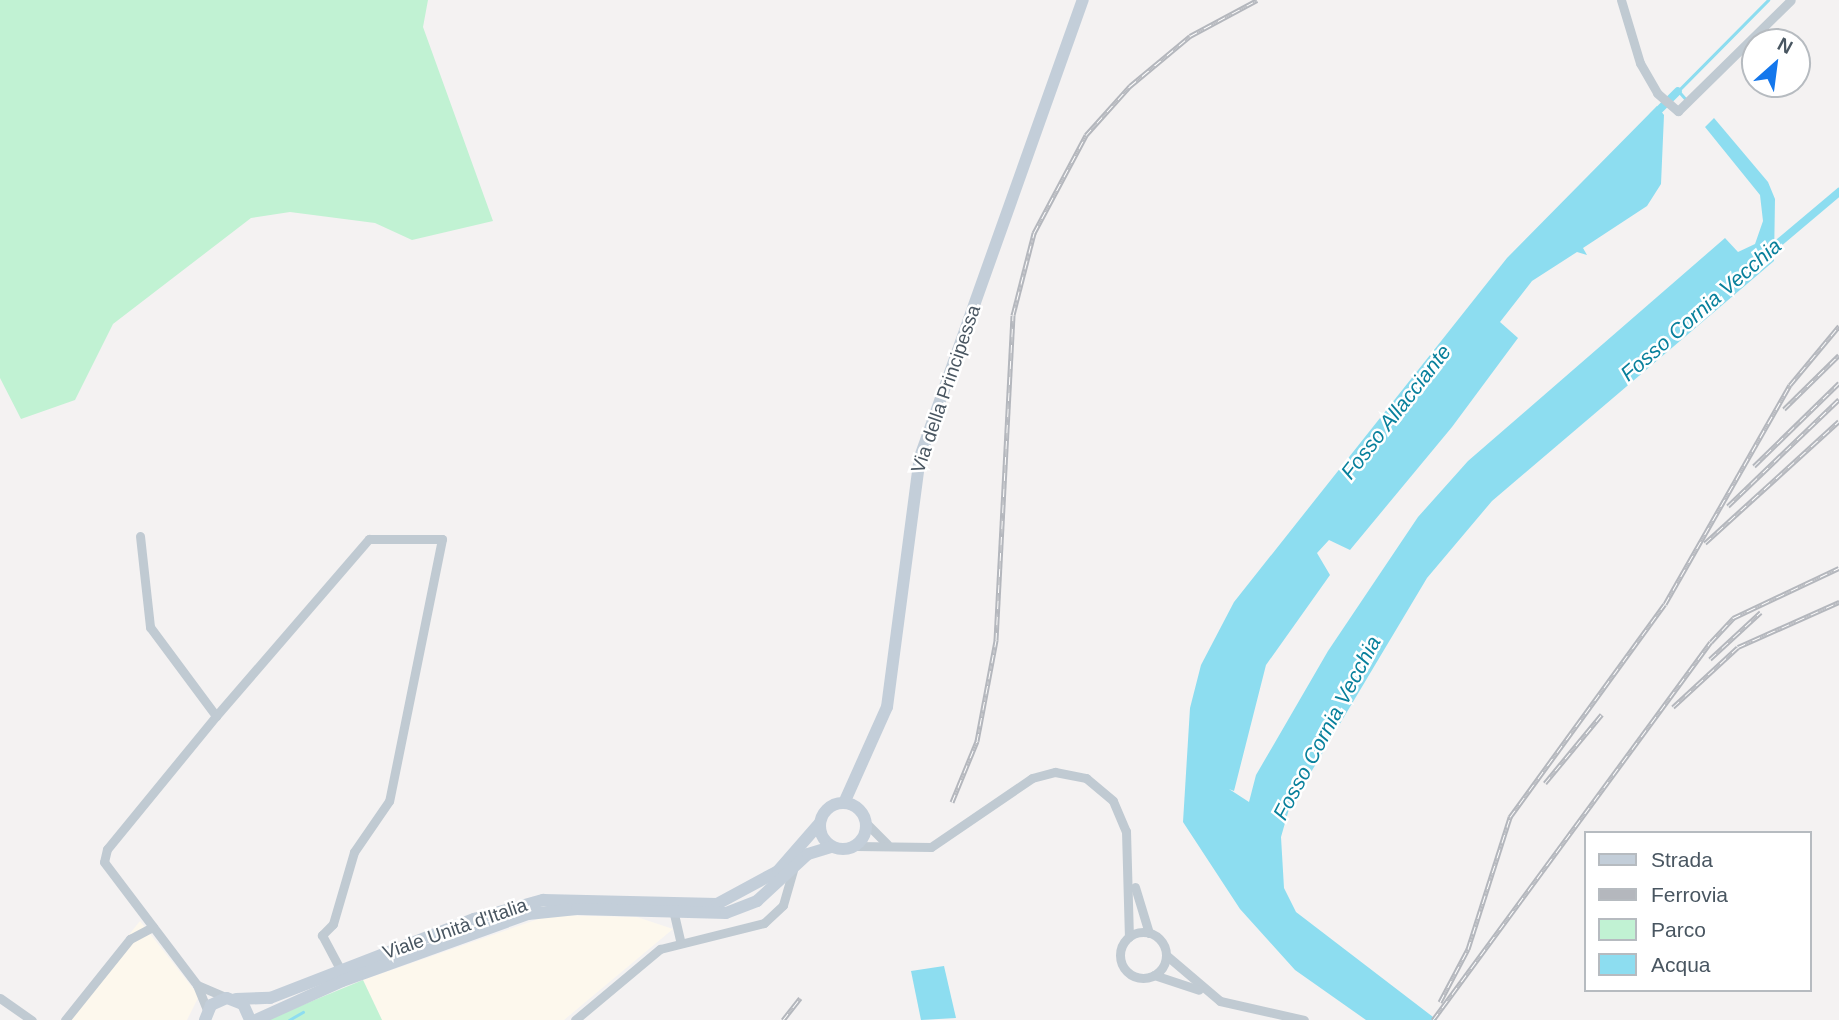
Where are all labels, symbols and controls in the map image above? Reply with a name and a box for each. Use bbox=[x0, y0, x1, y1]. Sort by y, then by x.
north arrow bbox=[1741, 28, 1811, 98]
text: N bbox=[1774, 33, 1796, 58]
water label: Fosso Cornia Vecchia bbox=[1616, 233, 1786, 387]
street label: Via della Principessa bbox=[907, 302, 985, 476]
water label: Fosso Allacciante bbox=[1335, 339, 1457, 485]
water label: Fosso Cornia Vecchia bbox=[1268, 632, 1386, 824]
legend bbox=[1584, 831, 1811, 992]
text: Strada bbox=[1651, 848, 1713, 871]
text: Ferrovia bbox=[1651, 883, 1728, 906]
street label: Viale Unità d'Italia bbox=[380, 894, 530, 964]
text: Parco bbox=[1651, 918, 1706, 941]
text: Acqua bbox=[1651, 953, 1711, 976]

